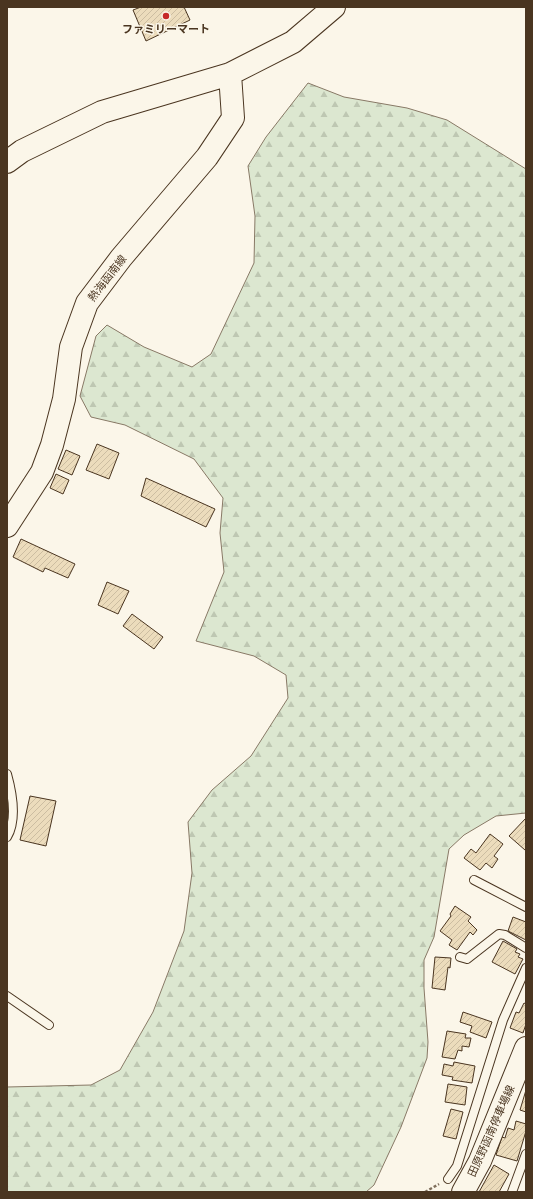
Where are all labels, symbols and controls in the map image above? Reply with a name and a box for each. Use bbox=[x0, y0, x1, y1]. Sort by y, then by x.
marker: ファミリーマート bbox=[161, 11, 171, 21]
place label: ファミリーマート bbox=[122, 22, 210, 36]
street label: 熱海函南線 bbox=[85, 252, 129, 304]
street label: 田原野函南停車場線 bbox=[464, 1083, 518, 1179]

